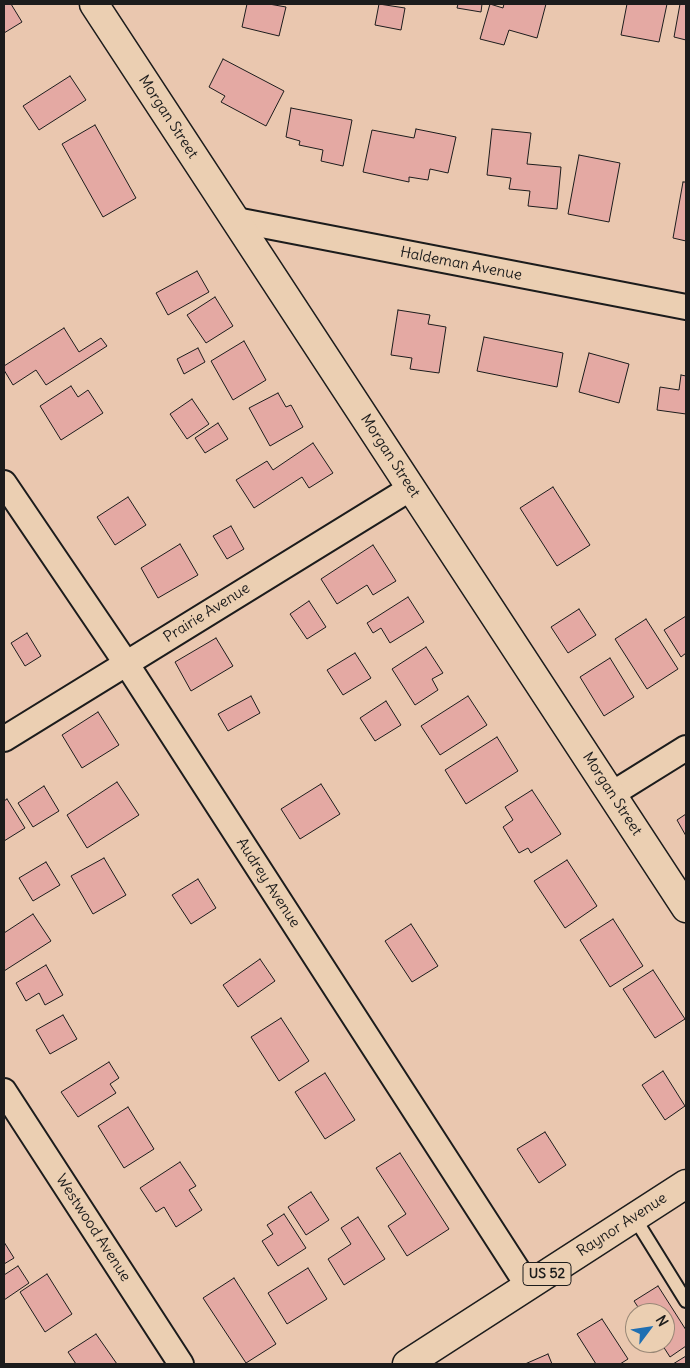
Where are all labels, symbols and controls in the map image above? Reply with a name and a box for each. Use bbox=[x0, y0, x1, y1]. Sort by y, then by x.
street label: Morgan Street bbox=[134, 72, 202, 162]
street label: Haldeman Avenue bbox=[399, 243, 523, 285]
street label: Morgan Street bbox=[356, 411, 424, 501]
street label: Prairie Avenue bbox=[161, 579, 253, 647]
street label: Morgan Street bbox=[578, 749, 646, 839]
street label: Audrey Avenue bbox=[232, 835, 304, 931]
street label: Westwood Avenue bbox=[52, 1171, 134, 1285]
street label: Raynor Avenue bbox=[574, 1189, 670, 1261]
road number: US 52 bbox=[523, 1262, 571, 1286]
north arrow bbox=[625, 1303, 675, 1353]
text: N bbox=[652, 1312, 672, 1330]

